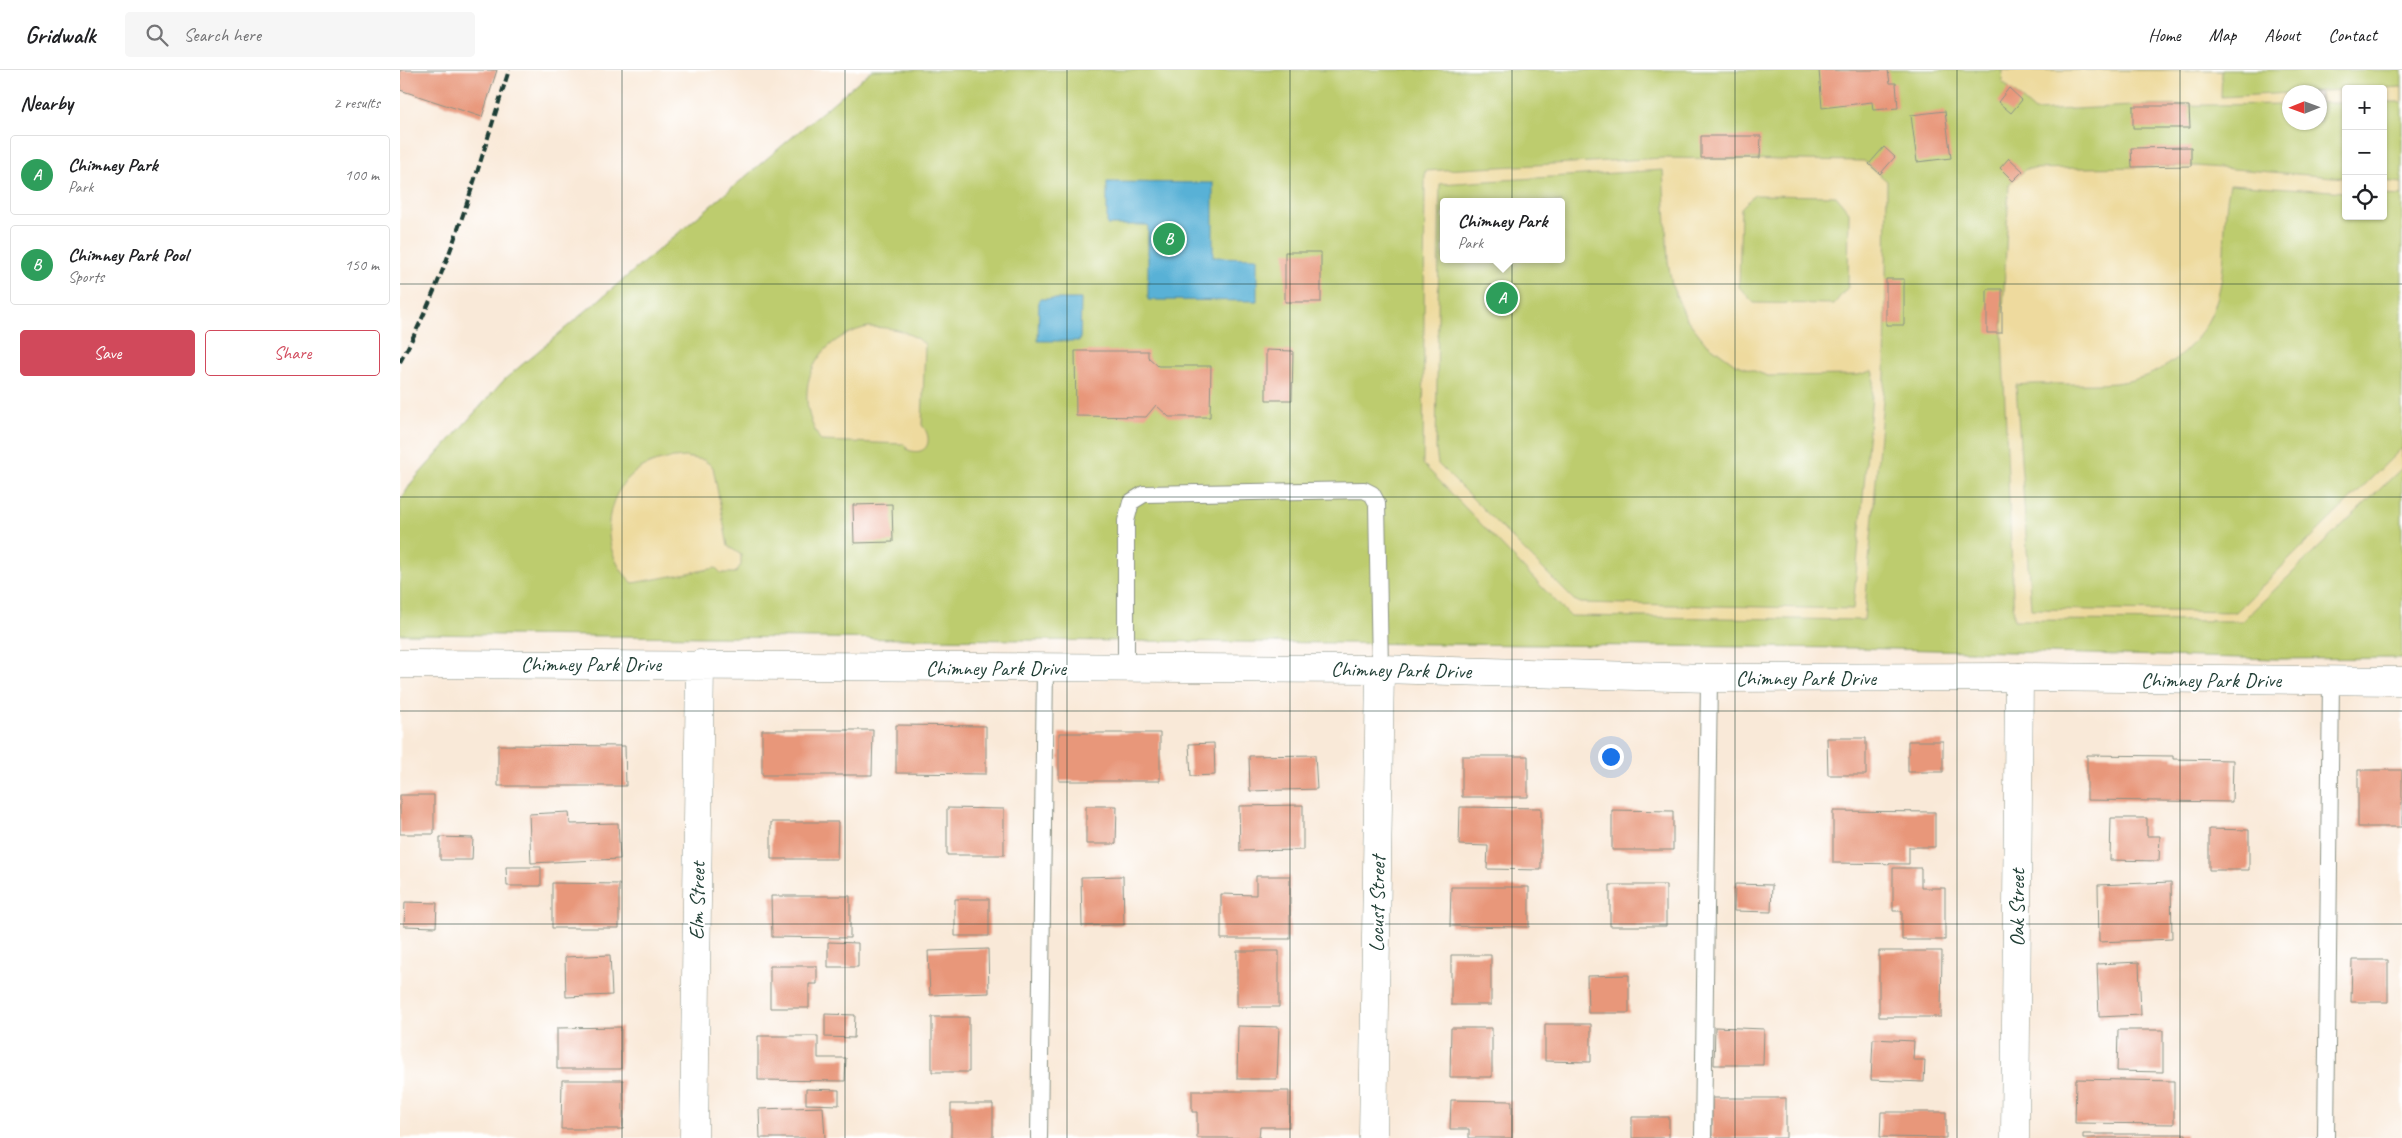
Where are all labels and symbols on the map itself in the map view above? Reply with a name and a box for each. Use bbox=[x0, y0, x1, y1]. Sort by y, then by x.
north arrow bbox=[2282, 85, 2327, 130]
pin: B bbox=[1153, 220, 1185, 258]
pin: A bbox=[1486, 279, 1518, 317]
street label: Chimney Park Drive bbox=[521, 651, 662, 677]
street label: Chimney Park Drive bbox=[926, 655, 1067, 681]
street label: Chimney Park Drive bbox=[1331, 656, 1473, 684]
street label: Chimney Park Drive bbox=[1736, 665, 1877, 691]
street label: Chimney Park Drive bbox=[2141, 667, 2282, 693]
your location bbox=[1598, 744, 1624, 770]
street label: Locust Street bbox=[1363, 852, 1391, 952]
street label: Elm Street bbox=[683, 860, 711, 940]
street label: Oak Street bbox=[2004, 867, 2030, 947]

